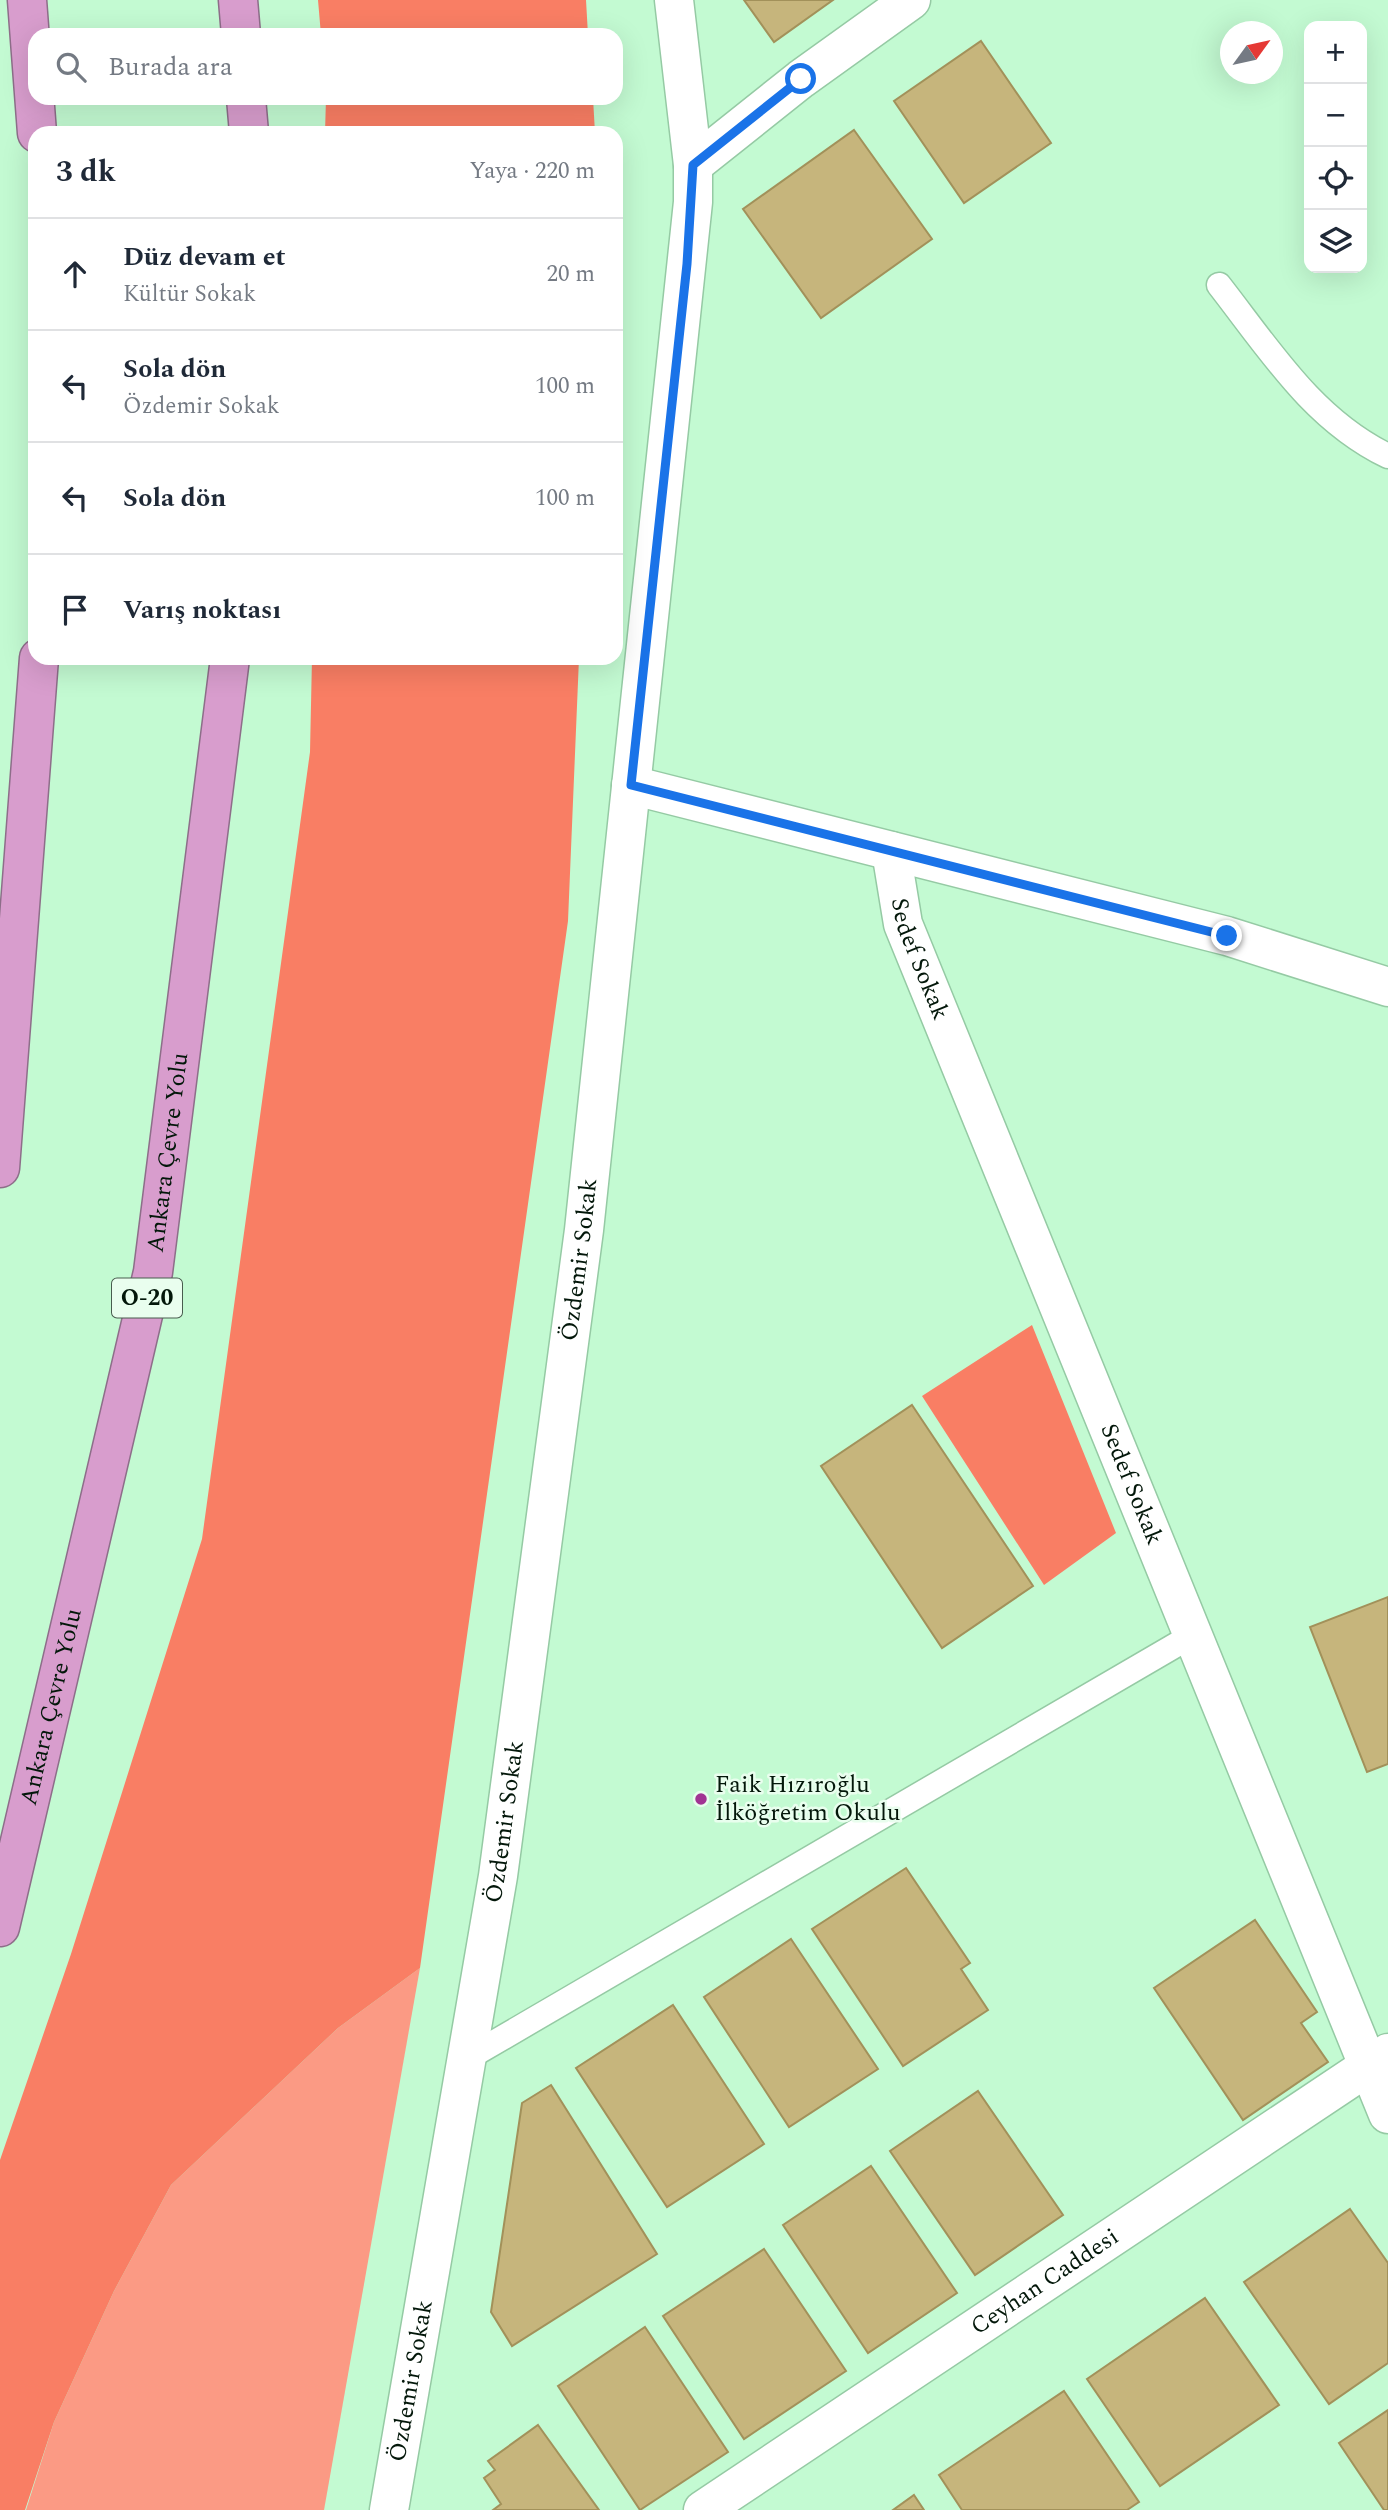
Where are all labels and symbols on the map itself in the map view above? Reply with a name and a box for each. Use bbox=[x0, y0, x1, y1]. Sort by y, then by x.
north arrow bbox=[1220, 21, 1283, 84]
route start bbox=[785, 63, 816, 94]
street label: Sedef Sokak bbox=[881, 895, 958, 1025]
route end bbox=[1211, 920, 1242, 951]
street label: Ankara Çevre Yolu bbox=[138, 1051, 198, 1255]
street label: Özdemir Sokak bbox=[551, 1177, 607, 1343]
road number: O-20 bbox=[112, 1278, 182, 1317]
street label: Sedef Sokak bbox=[1090, 1418, 1172, 1551]
street label: Ankara Çevre Yolu bbox=[11, 1605, 92, 1809]
street label: Özdemir Sokak bbox=[476, 1738, 534, 1906]
place label: Faik Hızıroğlu İlköğretim Okulu bbox=[715, 1767, 900, 1831]
marker: Faik Hızıroğlu İlköğretim Okulu bbox=[693, 1791, 709, 1807]
street label: Ceyhan Caddesi bbox=[963, 2219, 1126, 2345]
street label: Özdemir Sokak bbox=[380, 2297, 443, 2465]

